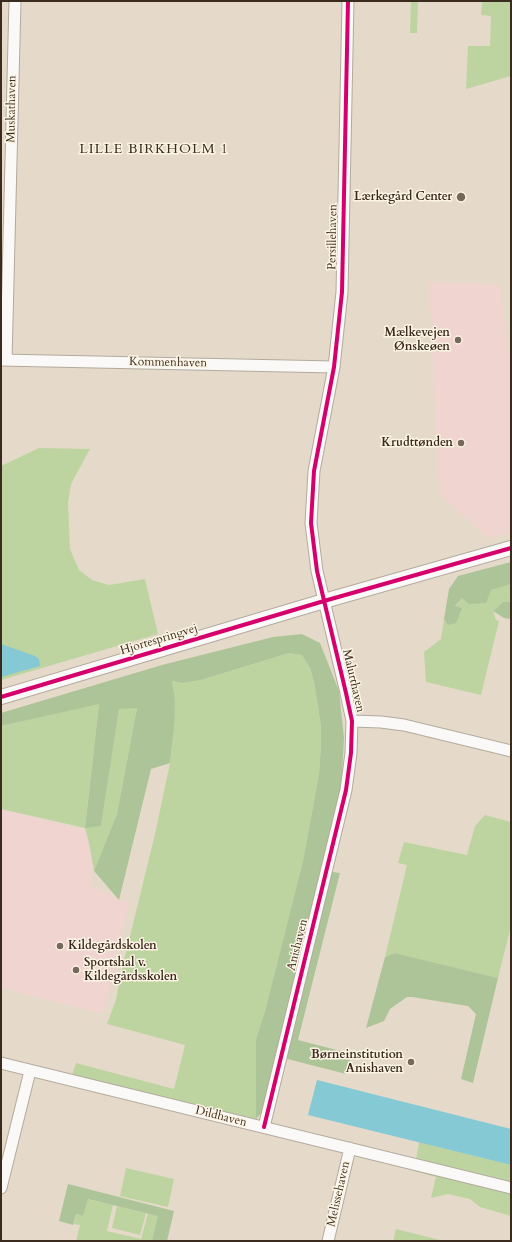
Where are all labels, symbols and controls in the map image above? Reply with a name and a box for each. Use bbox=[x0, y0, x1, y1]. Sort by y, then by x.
street label: Muskathaven bbox=[4, 75, 20, 143]
district label: LILLE BIRKHOLM 1 bbox=[79, 142, 229, 158]
place label: Lærkegård Center bbox=[354, 190, 452, 204]
marker: Lærkegård Center bbox=[455, 191, 467, 203]
street label: Persillehaven bbox=[325, 204, 341, 270]
place label: Mælkevejen Ønskeøen bbox=[385, 326, 450, 354]
marker: Mælkevejen Ønskeøen bbox=[453, 335, 463, 345]
street label: Kommenhaven bbox=[129, 355, 207, 371]
place label: Krudttønden bbox=[381, 436, 453, 450]
marker: Krudttønden bbox=[456, 438, 466, 448]
street label: Hjortespringvej bbox=[119, 621, 199, 659]
street label: Malurthaven bbox=[339, 648, 367, 714]
street label: Anishaven bbox=[285, 918, 311, 972]
place label: Kildegårdskolen bbox=[68, 939, 157, 953]
marker: Kildegårdskolen bbox=[55, 941, 65, 951]
place label: Sportshal v. Kildegårdsskolen bbox=[84, 956, 177, 984]
marker: Sportshal v. Kildegårdsskolen bbox=[71, 965, 81, 975]
place label: Børneinstitution Anishaven bbox=[311, 1048, 403, 1076]
marker: Børneinstitution Anishaven bbox=[406, 1057, 416, 1067]
street label: Dildhaven bbox=[194, 1104, 248, 1130]
street label: Melissehaven bbox=[324, 1160, 354, 1228]

